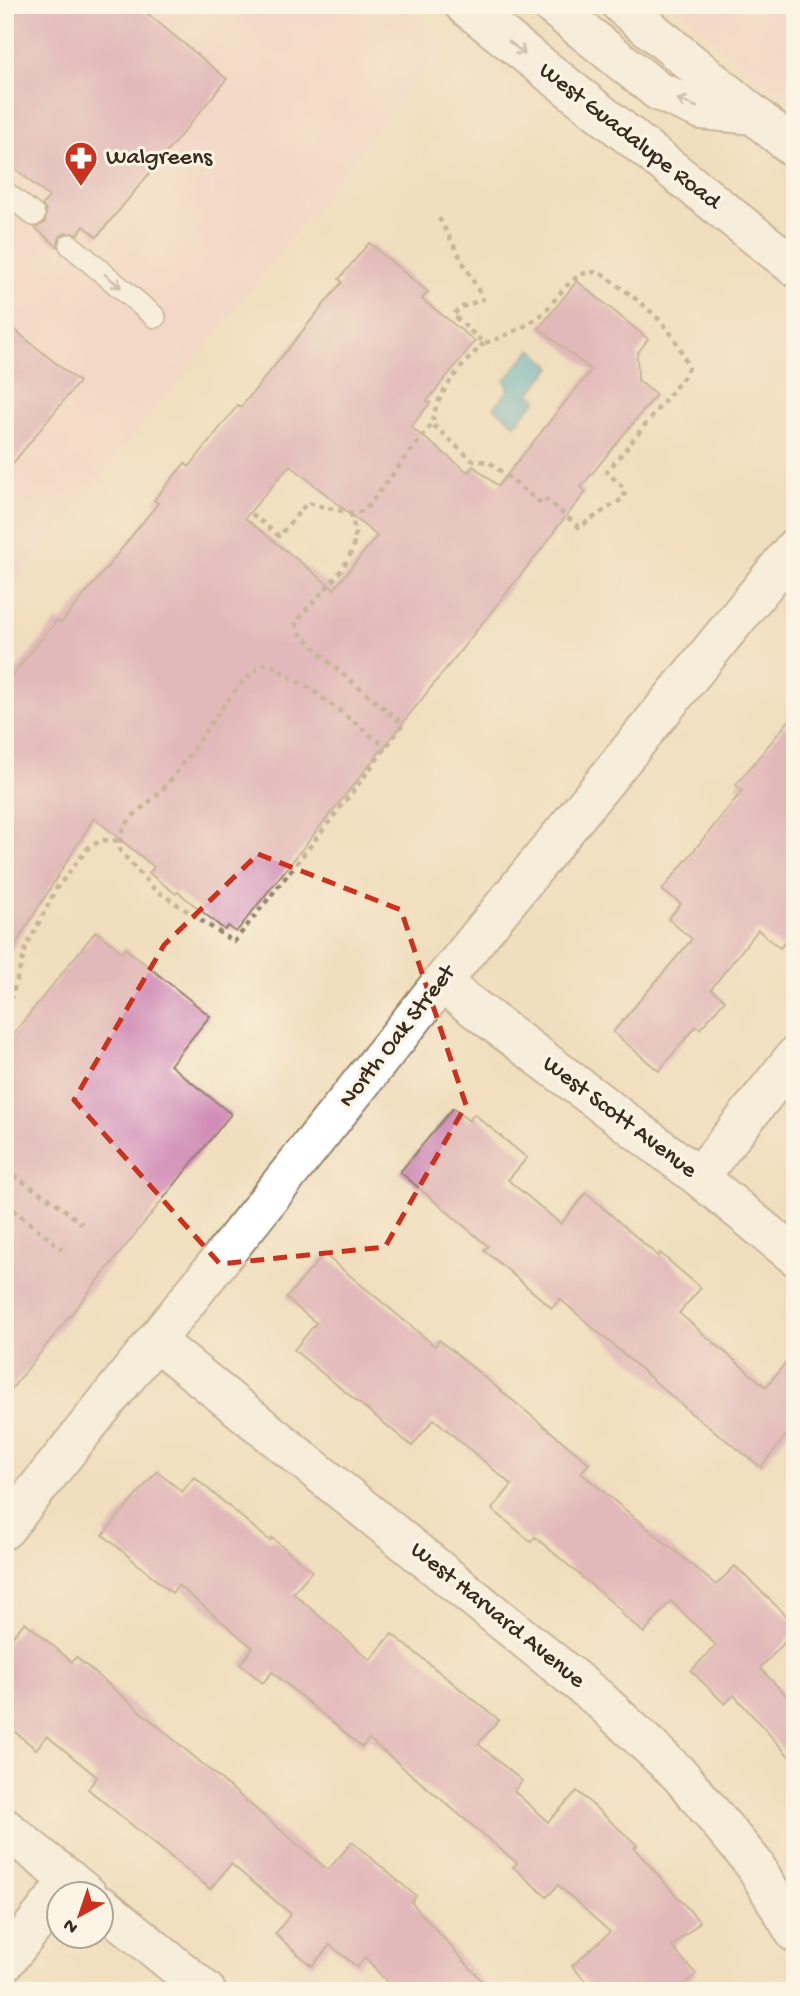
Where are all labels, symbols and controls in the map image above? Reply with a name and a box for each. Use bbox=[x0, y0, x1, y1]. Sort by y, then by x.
one-way arrow bbox=[508, 41, 526, 56]
street label: West Guadalupe Road bbox=[532, 57, 727, 218]
one-way arrow bbox=[677, 96, 699, 109]
pharmacy icon: Walgreens bbox=[62, 139, 100, 188]
place label: Walgreens bbox=[106, 144, 213, 173]
one-way arrow bbox=[103, 273, 121, 289]
street label: North Oak Street bbox=[333, 958, 464, 1114]
street label: West Scott Avenue bbox=[536, 1050, 703, 1186]
street label: West Harvard Avenue bbox=[404, 1536, 591, 1696]
north arrow bbox=[46, 1881, 116, 1951]
text: N bbox=[59, 1913, 83, 1938]

